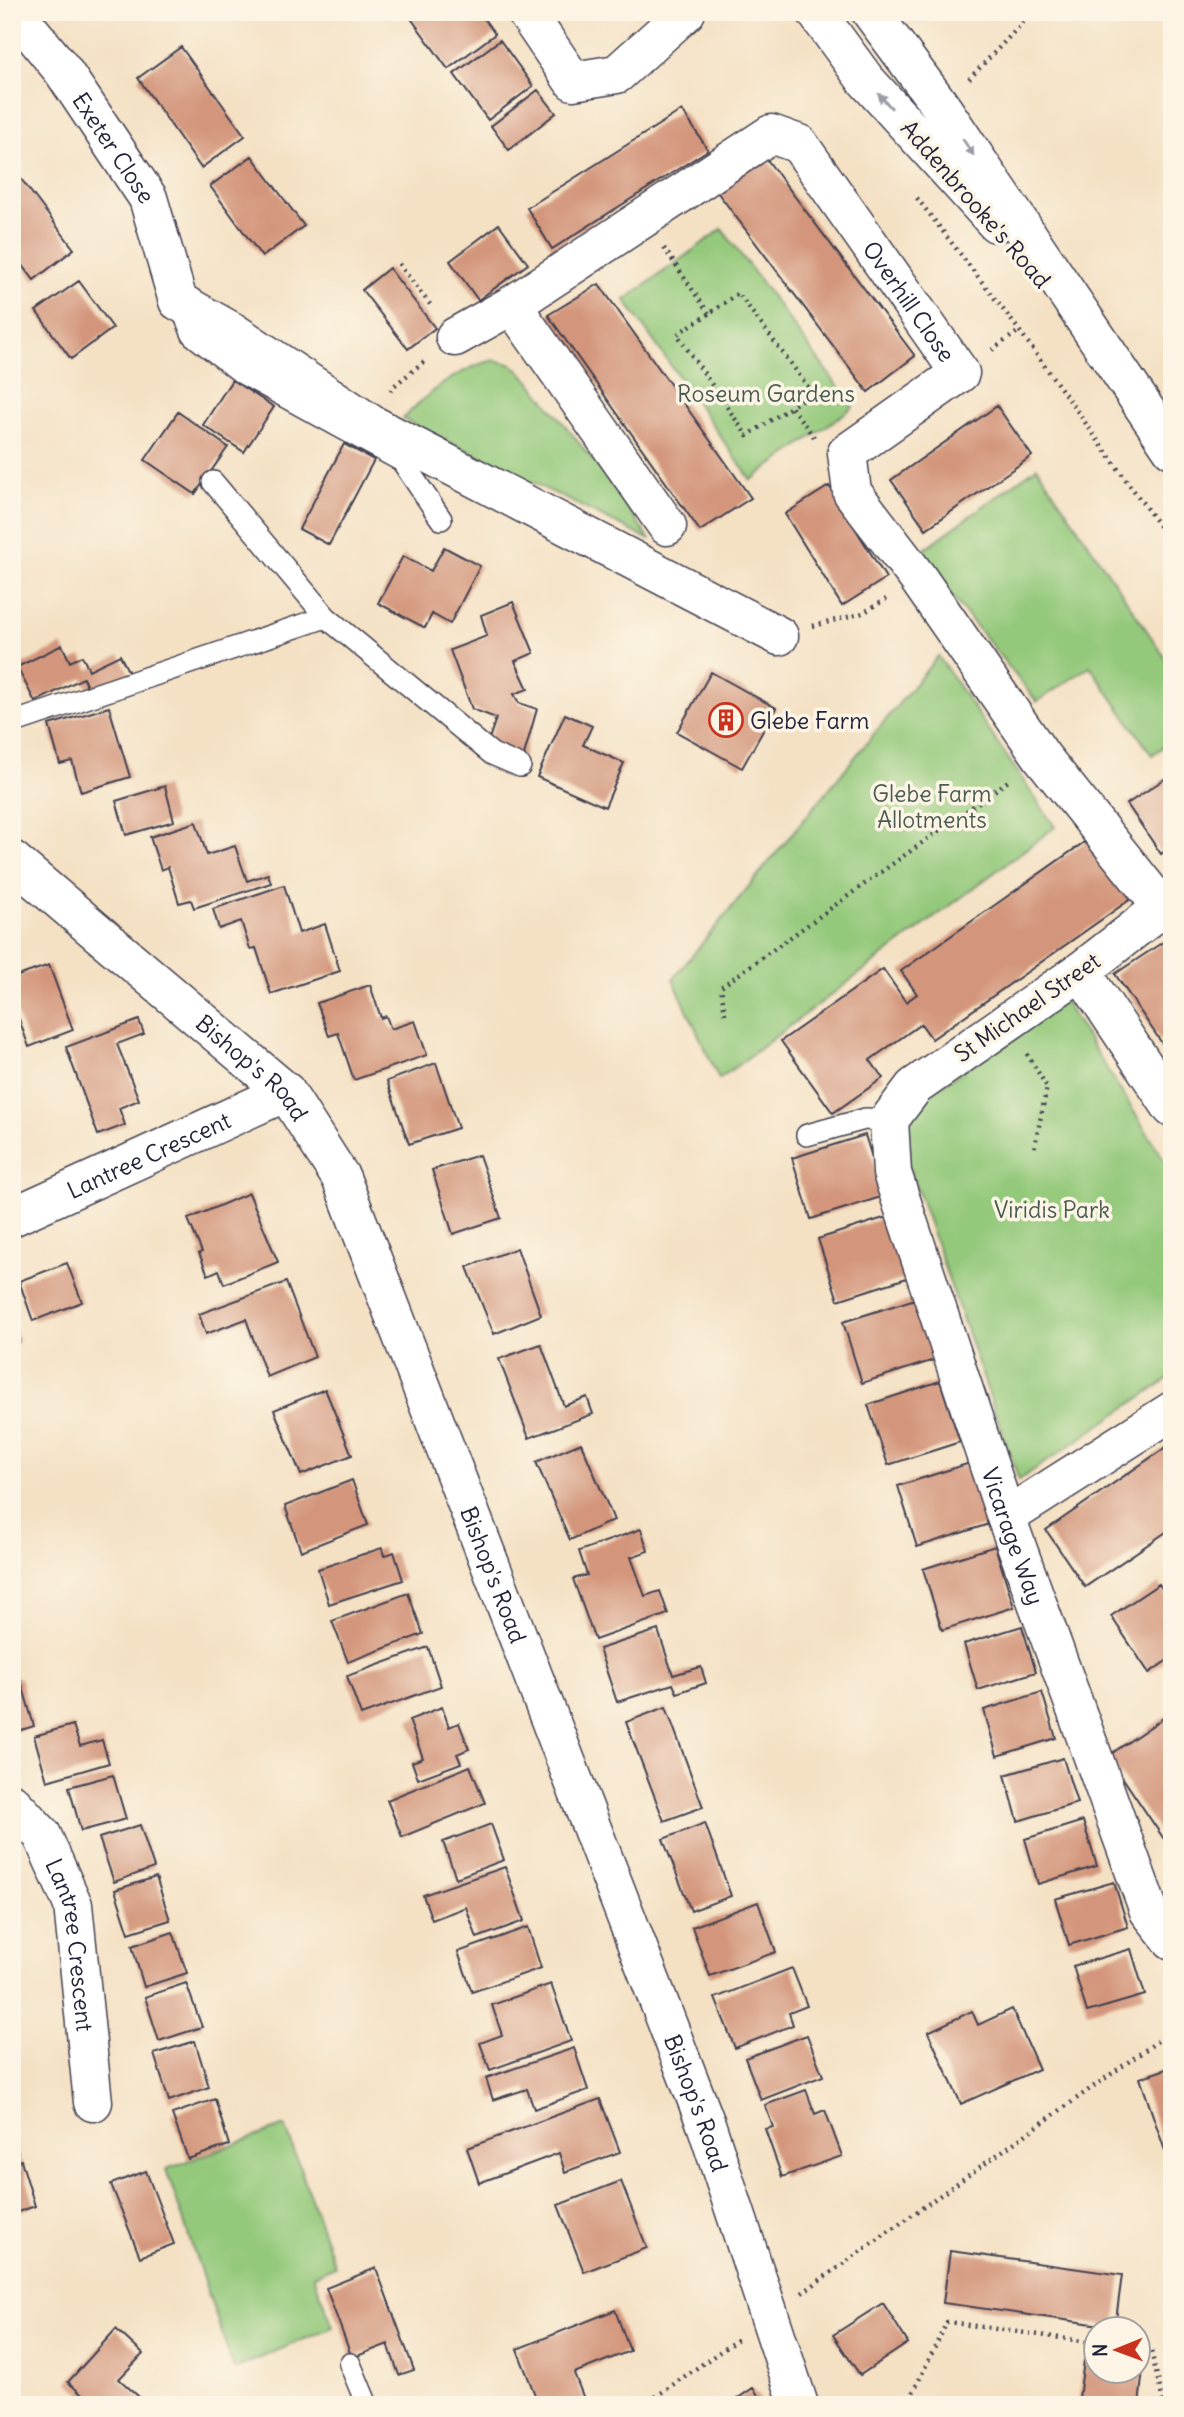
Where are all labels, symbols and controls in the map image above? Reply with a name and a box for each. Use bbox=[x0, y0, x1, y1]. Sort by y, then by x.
street label: Exeter Close bbox=[67, 86, 162, 208]
one-way arrow bbox=[878, 93, 894, 110]
street label: Addenbrooke's Road bbox=[895, 114, 1057, 294]
one-way arrow bbox=[961, 138, 975, 156]
street label: Overhill Close bbox=[857, 235, 962, 367]
park label: Roseum Gardens bbox=[677, 379, 855, 408]
building icon: Glebe Farm bbox=[707, 701, 745, 739]
place label: Glebe Farm bbox=[750, 706, 869, 735]
park label: Glebe Farm Allotments bbox=[872, 779, 992, 834]
street label: St Michael Street bbox=[948, 946, 1106, 1068]
street label: Bishop's Road bbox=[190, 1008, 315, 1126]
street label: Lantree Crescent bbox=[62, 1105, 235, 1205]
park label: Viridis Park bbox=[994, 1195, 1110, 1224]
street label: Vicarage Way bbox=[976, 1464, 1051, 1608]
street label: Bishop's Road bbox=[455, 1502, 533, 1647]
street label: Lantree Crescent bbox=[40, 1854, 100, 2033]
street label: Bishop's Road bbox=[658, 2030, 735, 2175]
north arrow bbox=[1082, 2316, 1152, 2386]
text: N bbox=[1088, 2344, 1112, 2357]

